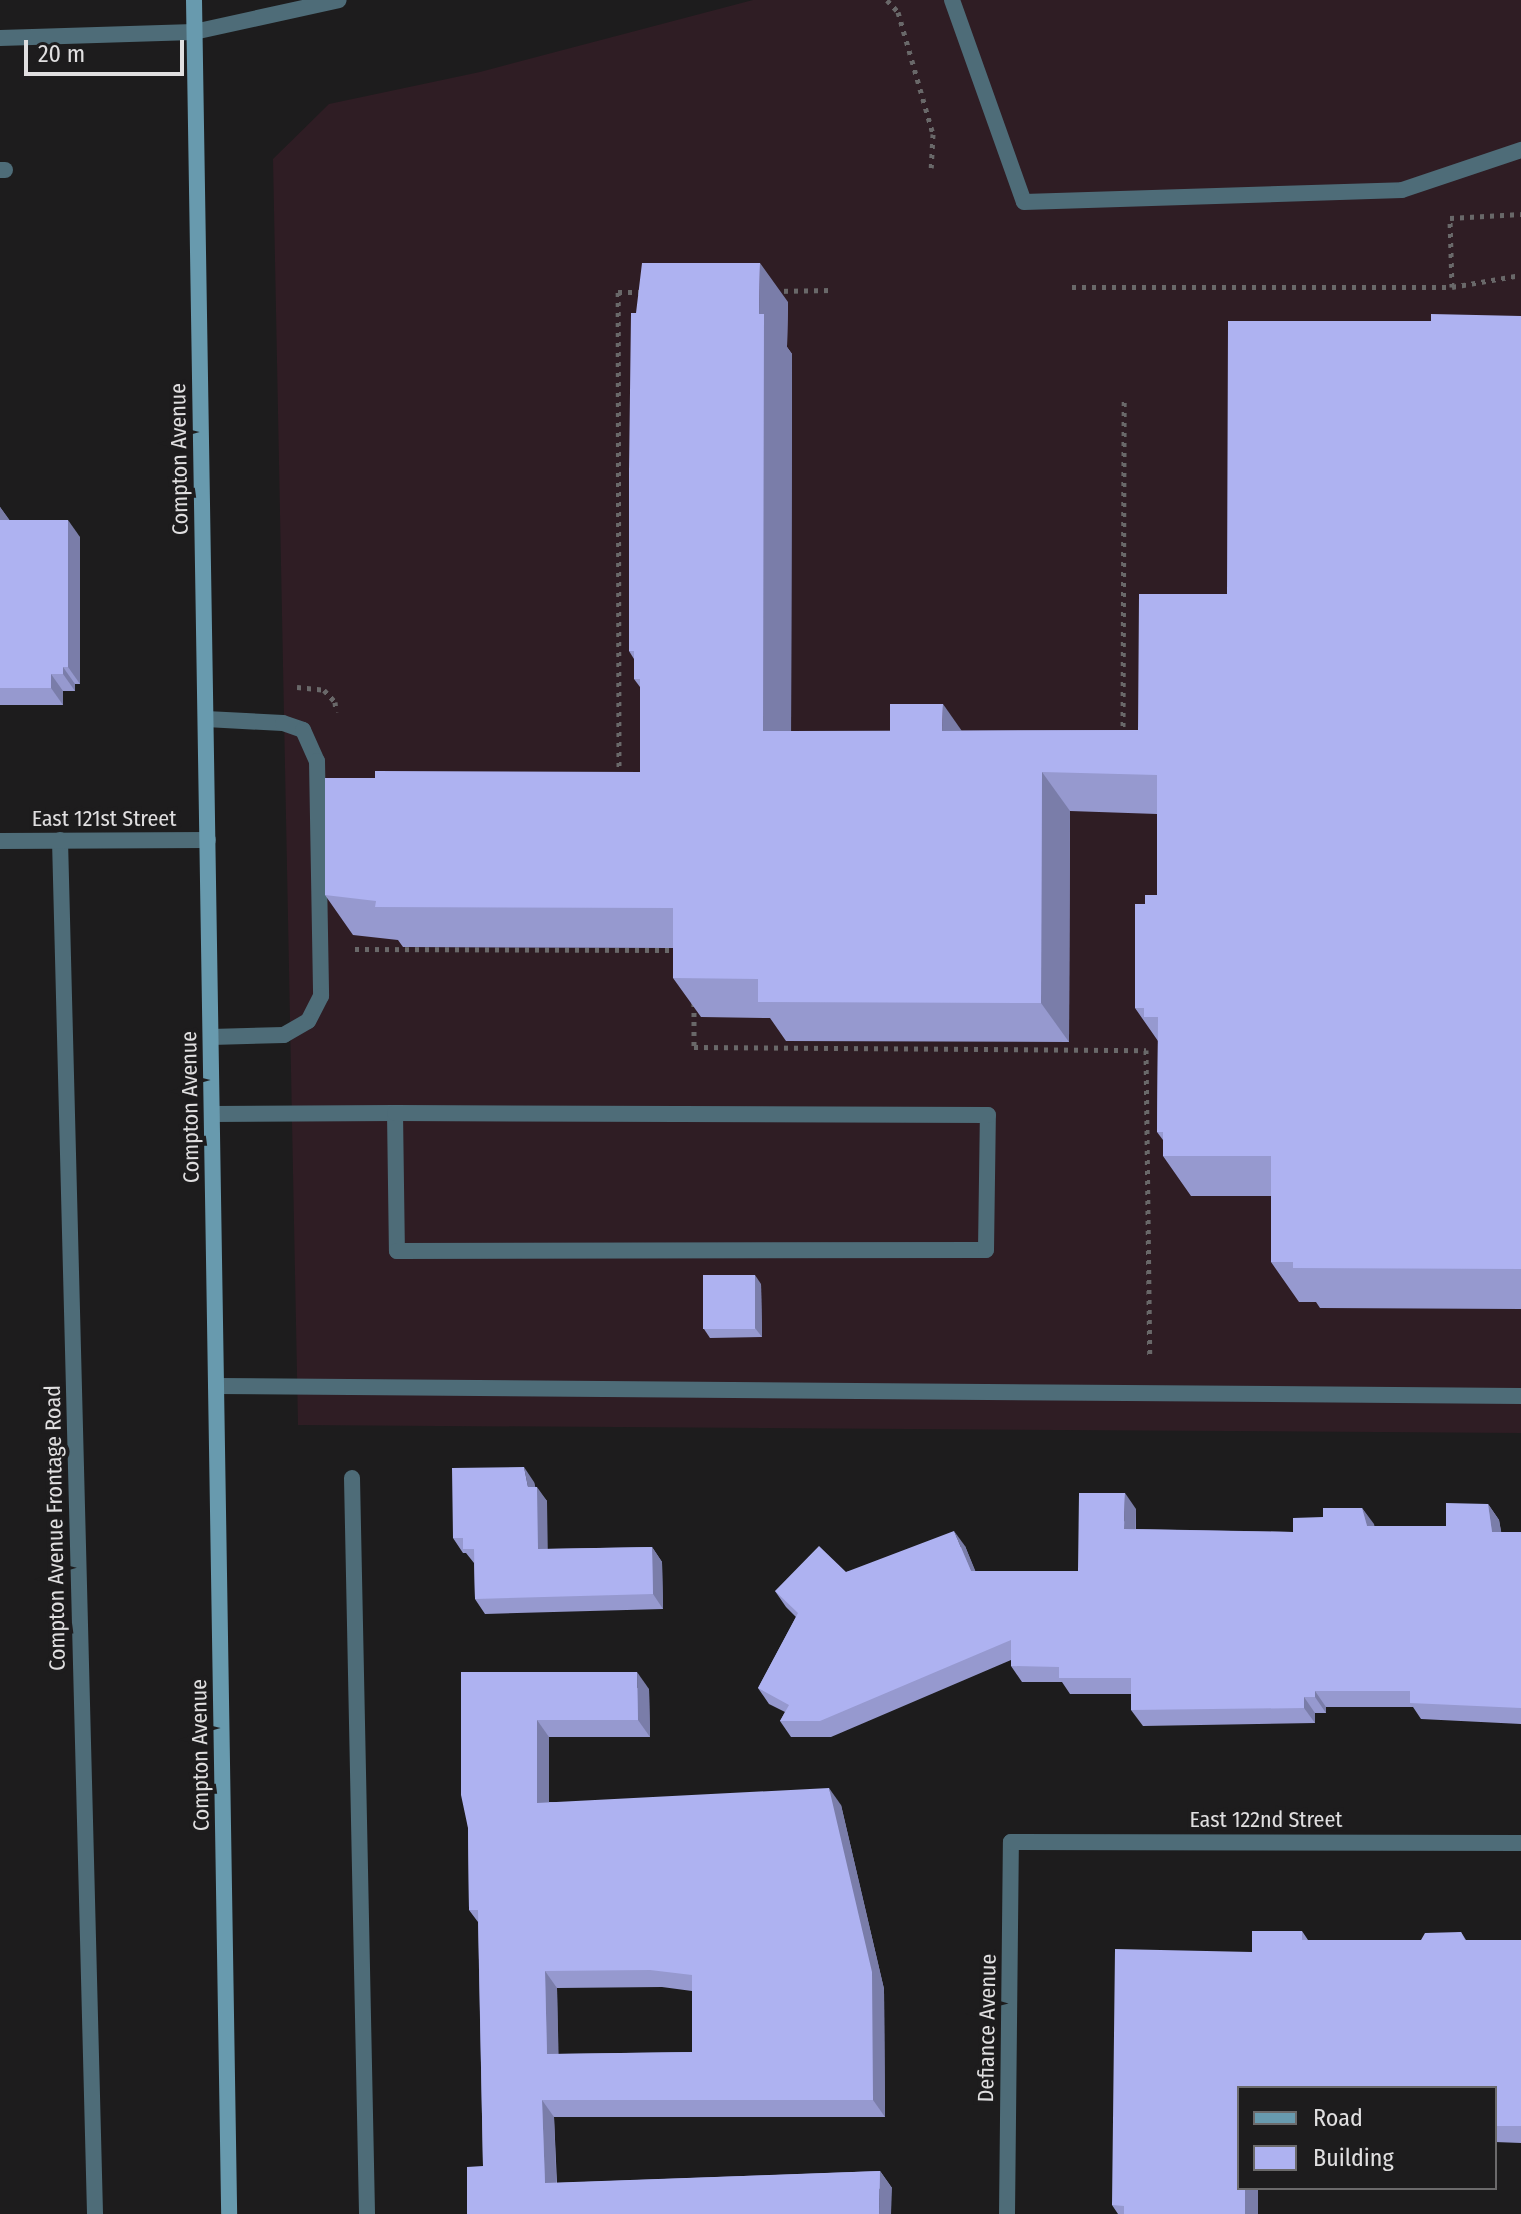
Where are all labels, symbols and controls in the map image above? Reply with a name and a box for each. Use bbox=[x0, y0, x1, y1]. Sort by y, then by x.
scale bar bbox=[28, 24, 188, 74]
text: 20 m bbox=[38, 40, 85, 68]
street label: Compton Avenue bbox=[164, 383, 194, 535]
street label: East 121st Street bbox=[32, 806, 176, 832]
street label: Compton Avenue bbox=[175, 1031, 205, 1183]
street label: Compton Avenue Frontage Road bbox=[39, 1385, 71, 1671]
street label: Compton Avenue bbox=[185, 1679, 215, 1831]
street label: East 122nd Street bbox=[1189, 1807, 1343, 1833]
street label: Defiance Avenue bbox=[973, 1953, 1001, 2103]
legend bbox=[1237, 2086, 1497, 2190]
text: Road bbox=[1313, 2104, 1363, 2132]
text: Building bbox=[1313, 2144, 1394, 2172]

